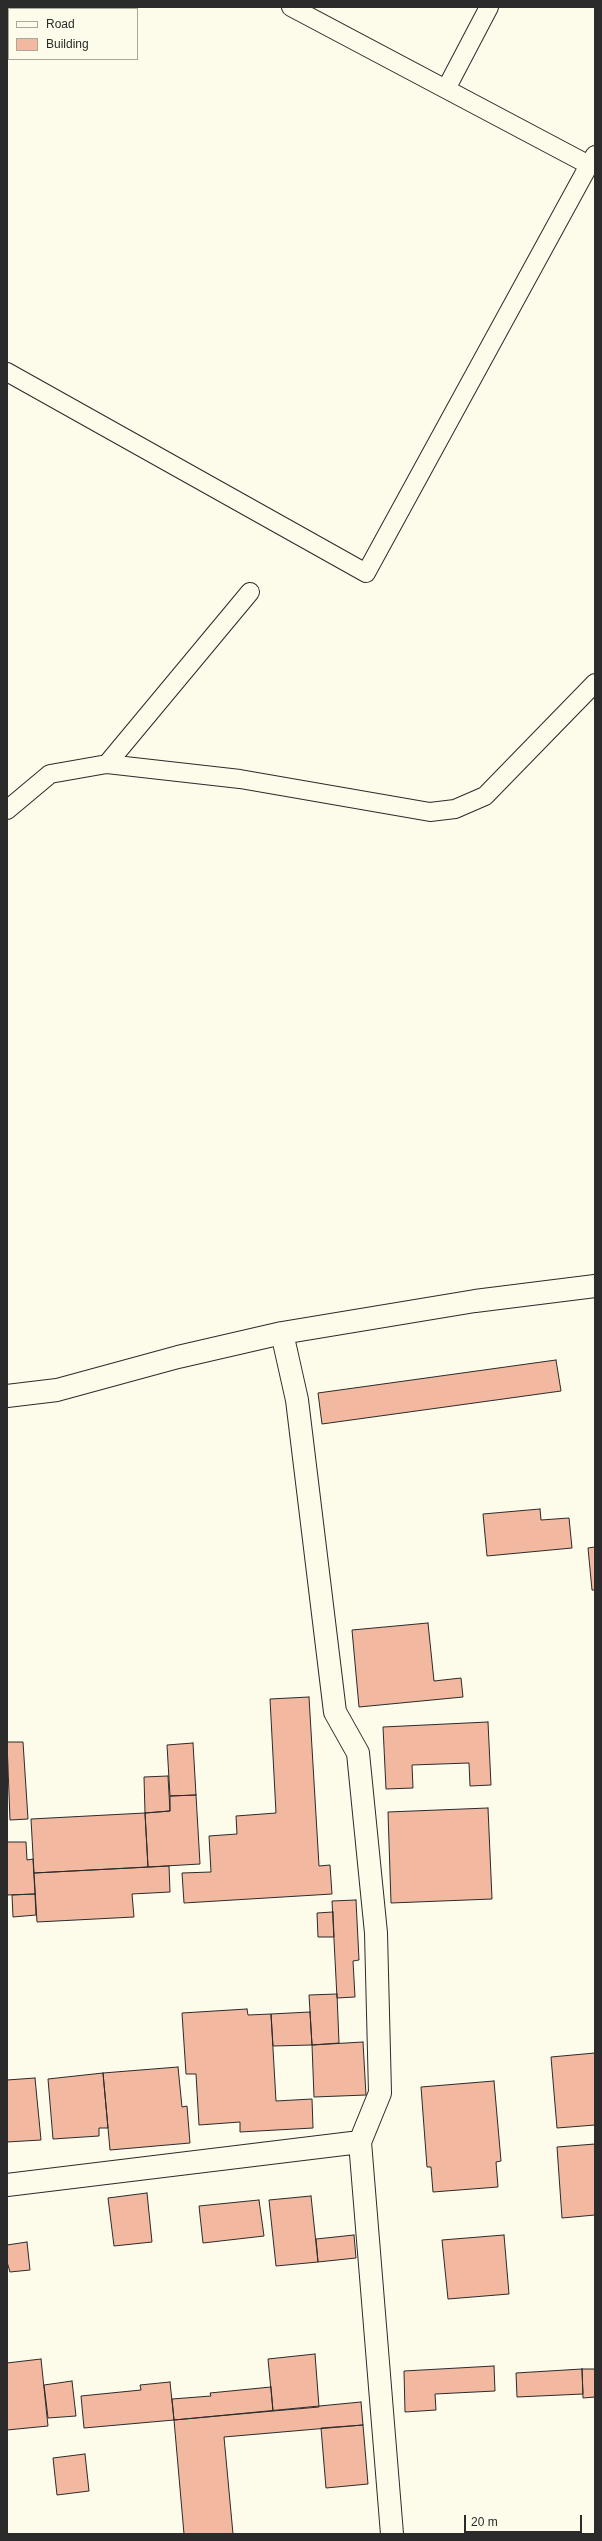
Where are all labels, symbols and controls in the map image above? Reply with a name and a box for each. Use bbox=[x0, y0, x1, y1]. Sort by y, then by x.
legend bbox=[8, 8, 138, 60]
text: Road bbox=[46, 17, 75, 31]
text: Building bbox=[46, 37, 89, 51]
scale bar bbox=[466, 2507, 584, 2533]
text: 20 m bbox=[471, 2515, 498, 2529]

